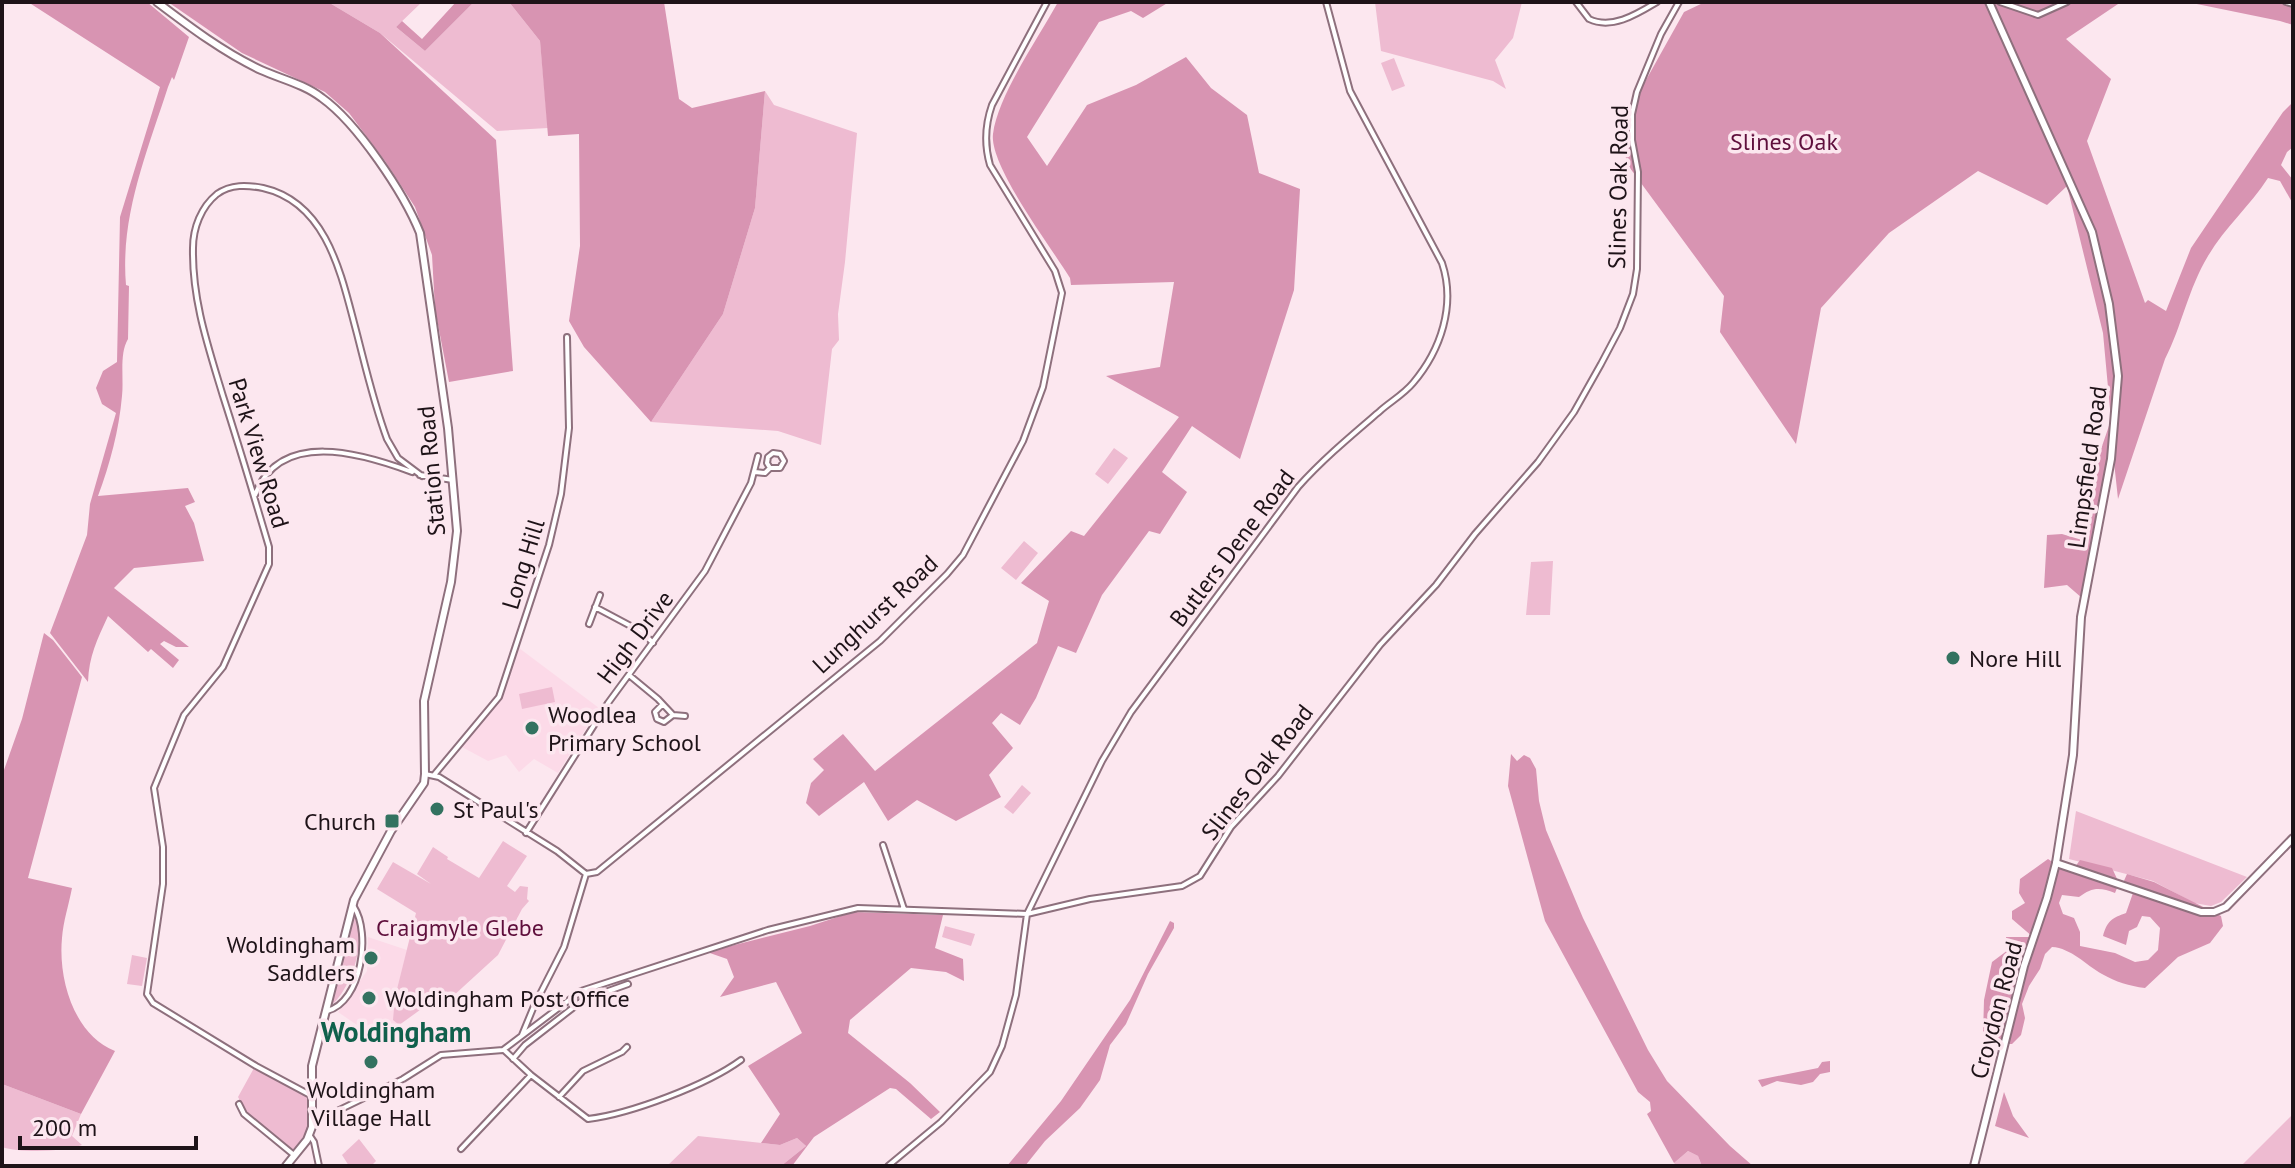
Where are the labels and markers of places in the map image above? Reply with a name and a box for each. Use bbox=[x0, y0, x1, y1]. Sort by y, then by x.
place label: Nore Hill bbox=[1969, 643, 2061, 674]
marker: Nore Hill bbox=[1944, 649, 1962, 667]
place label: Woodlea Primary School bbox=[548, 699, 701, 758]
marker: Woodlea Primary School bbox=[523, 719, 541, 737]
place label: St Paul's bbox=[453, 794, 539, 825]
marker: St Paul's bbox=[428, 800, 446, 818]
place label: Church bbox=[304, 806, 376, 837]
marker: Church bbox=[383, 812, 401, 830]
place label: Woldingham Saddlers bbox=[226, 929, 355, 988]
marker: Woldingham Saddlers bbox=[362, 949, 380, 967]
place label: Woldingham Post Office bbox=[385, 983, 630, 1014]
marker: Woldingham Post Office bbox=[360, 989, 378, 1007]
marker: Woldingham Village Hall bbox=[362, 1053, 380, 1071]
place label: Woldingham Village Hall bbox=[307, 1074, 435, 1133]

